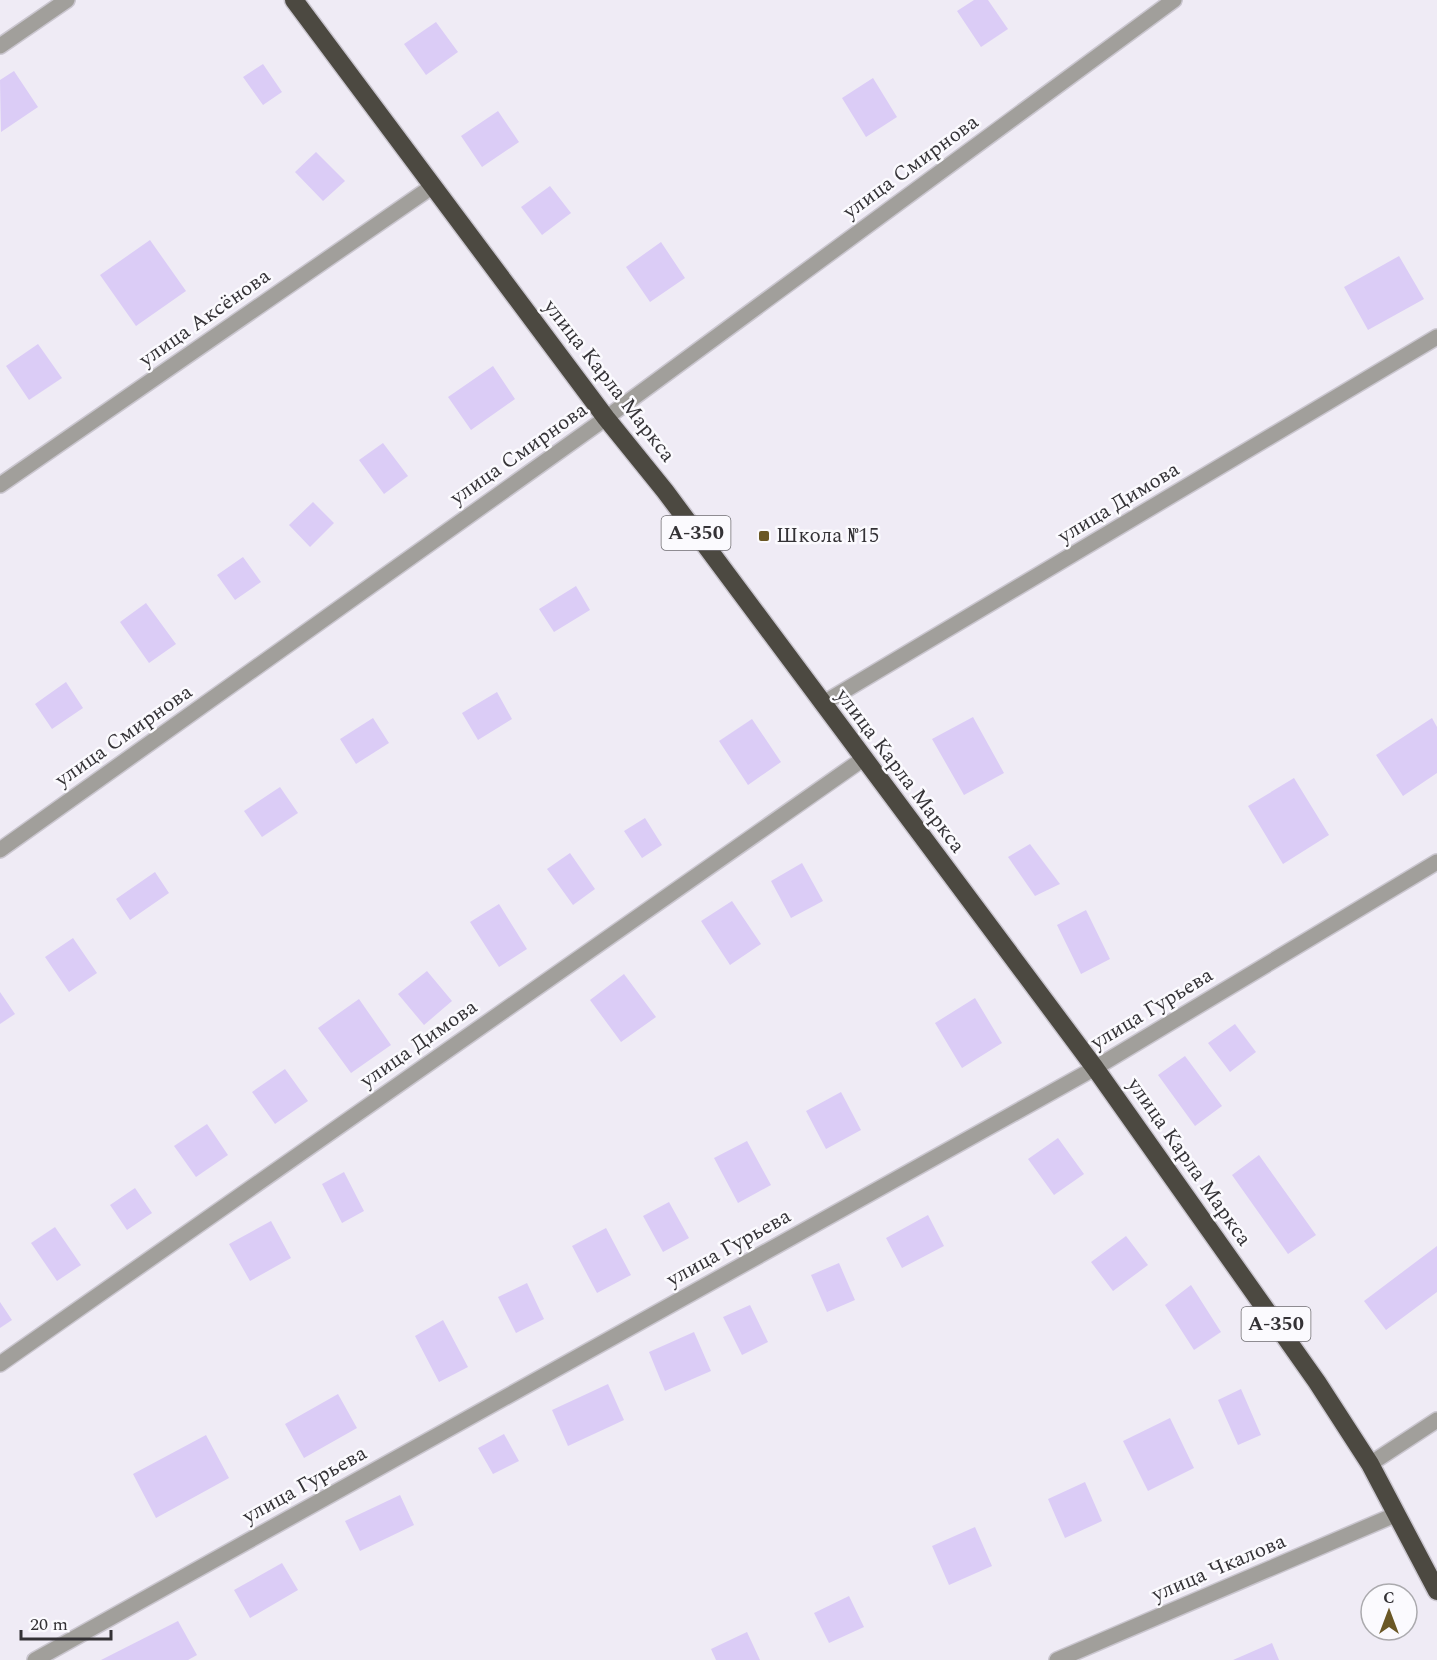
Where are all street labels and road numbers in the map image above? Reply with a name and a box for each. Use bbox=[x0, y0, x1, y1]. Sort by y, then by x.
street label: улица Смирнова bbox=[835, 106, 986, 228]
street label: улица Аксёнова bbox=[132, 260, 278, 376]
street label: улица Карла Маркса bbox=[534, 292, 683, 470]
street label: улица Смирнова bbox=[443, 394, 595, 514]
street label: улица Димова bbox=[1051, 454, 1187, 553]
road number: А-350 bbox=[662, 516, 730, 550]
street label: улица Смирнова bbox=[48, 676, 200, 796]
street label: улица Карла Маркса bbox=[827, 681, 973, 861]
street label: улица Гурьева bbox=[1084, 959, 1220, 1059]
street label: улица Димова bbox=[353, 991, 485, 1097]
street label: улица Карла Маркса bbox=[1118, 1070, 1260, 1253]
street label: улица Гурьева bbox=[660, 1200, 798, 1296]
road number: А-350 bbox=[1242, 1307, 1310, 1341]
street label: улица Гурьева bbox=[236, 1437, 374, 1533]
street label: улица Чкалова bbox=[1146, 1525, 1292, 1611]

